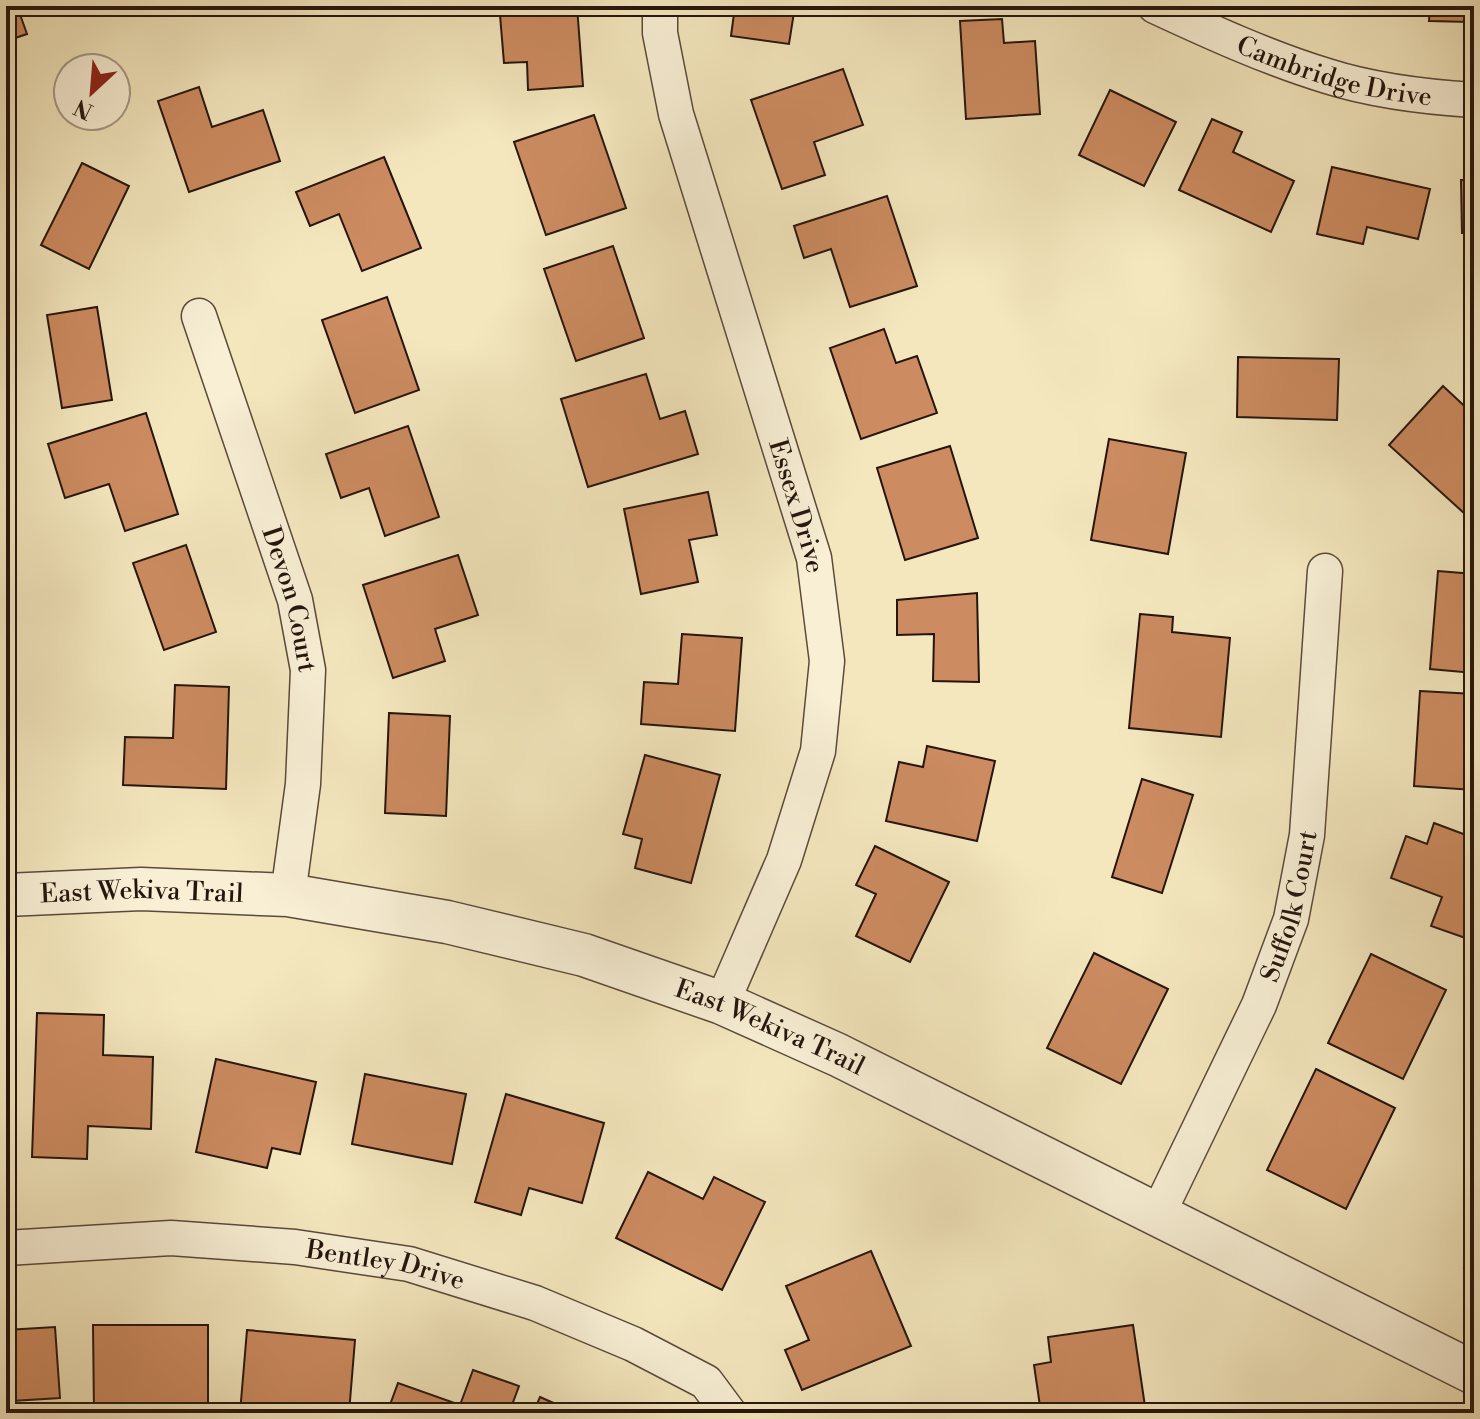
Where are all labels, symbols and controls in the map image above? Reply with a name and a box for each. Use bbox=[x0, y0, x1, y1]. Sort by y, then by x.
street label: Cambridge Drive bbox=[1232, 29, 1434, 113]
north arrow bbox=[52, 52, 132, 132]
text: N bbox=[70, 92, 98, 125]
street label: Essex Drive bbox=[761, 435, 831, 575]
street label: Devon Court bbox=[254, 523, 323, 675]
street label: Suffolk Court bbox=[1254, 828, 1325, 987]
street label: East Wekiva Trail bbox=[39, 874, 245, 910]
street label: East Wekiva Trail bbox=[671, 973, 870, 1083]
street label: Bentley Drive bbox=[303, 1234, 469, 1297]

